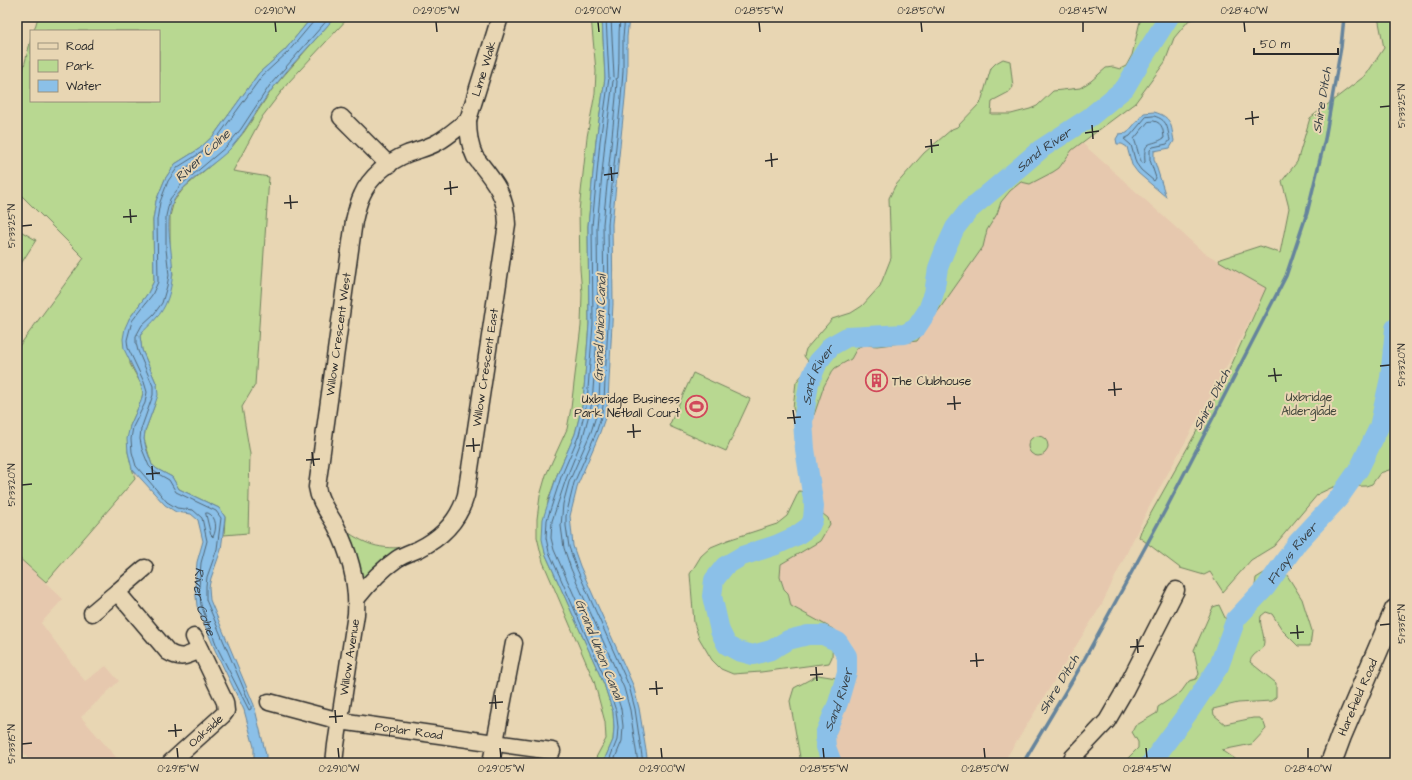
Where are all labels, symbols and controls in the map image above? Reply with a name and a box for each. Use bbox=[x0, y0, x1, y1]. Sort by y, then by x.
text: 0°29'10"W bbox=[255, 4, 296, 18]
text: 0°29'05"W bbox=[413, 4, 460, 18]
text: 0°29'00"W bbox=[575, 4, 622, 18]
text: 0°28'55"W bbox=[735, 4, 784, 18]
text: 0°28'50"W bbox=[897, 4, 945, 18]
text: 0°28'45"W bbox=[1059, 4, 1108, 18]
text: 0°28'40"W bbox=[1220, 4, 1268, 18]
legend bbox=[30, 30, 160, 102]
scale bar bbox=[1254, 30, 1338, 56]
text: 50 m bbox=[1260, 36, 1291, 53]
text: Road bbox=[66, 38, 94, 55]
street label: Lime Walk bbox=[468, 38, 501, 99]
text: Park bbox=[66, 58, 94, 75]
water label: Shire Ditch bbox=[1308, 65, 1336, 134]
text: Water bbox=[66, 78, 102, 95]
text: 51°33'25"N bbox=[1395, 84, 1409, 128]
water label: Sand River bbox=[1012, 122, 1077, 177]
water label: River Colne bbox=[171, 125, 235, 186]
text: 51°33'25"N bbox=[5, 204, 19, 248]
street label: Willow Crescent West bbox=[322, 271, 356, 397]
water label: Grand Union Canal bbox=[589, 272, 611, 382]
street label: Willow Crescent East bbox=[468, 307, 503, 428]
water label: Sand River bbox=[798, 339, 840, 406]
text: 51°33'20"N bbox=[1395, 343, 1409, 387]
water label: Shire Ditch bbox=[1189, 365, 1235, 433]
building icon: The Clubhouse bbox=[863, 368, 889, 394]
place label: The Clubhouse bbox=[892, 373, 972, 390]
park label: Uxbridge Alderglade bbox=[1281, 389, 1337, 421]
place label: Uxbridge Business Park Netball Court bbox=[574, 391, 680, 422]
sports icon: Uxbridge Business Park Netball Court bbox=[683, 393, 709, 419]
text: 51°33'20"N bbox=[5, 463, 19, 507]
water label: Frays River bbox=[1263, 517, 1323, 588]
water label: River Colne bbox=[189, 567, 220, 639]
water label: Grand Union Canal bbox=[571, 596, 628, 704]
text: 51°33'15"N bbox=[1395, 604, 1409, 644]
street label: Willow Avenue bbox=[336, 617, 364, 697]
water label: Shire Ditch bbox=[1034, 651, 1084, 718]
street label: Harefield Road bbox=[1334, 656, 1382, 739]
water label: Sand River bbox=[819, 666, 857, 734]
street label: Oakside bbox=[185, 710, 228, 752]
street label: Poplar Road bbox=[374, 718, 444, 744]
text: 51°33'15"N bbox=[5, 724, 19, 764]
text: 0°29'15"W bbox=[157, 762, 199, 776]
text: 0°29'10"W bbox=[319, 762, 360, 776]
text: 0°29'05"W bbox=[478, 762, 525, 776]
text: 0°29'00"W bbox=[639, 762, 686, 776]
text: 0°28'55"W bbox=[800, 762, 849, 776]
text: 0°28'50"W bbox=[961, 762, 1009, 776]
text: 0°28'45"W bbox=[1123, 762, 1172, 776]
text: 0°28'40"W bbox=[1284, 762, 1332, 776]

